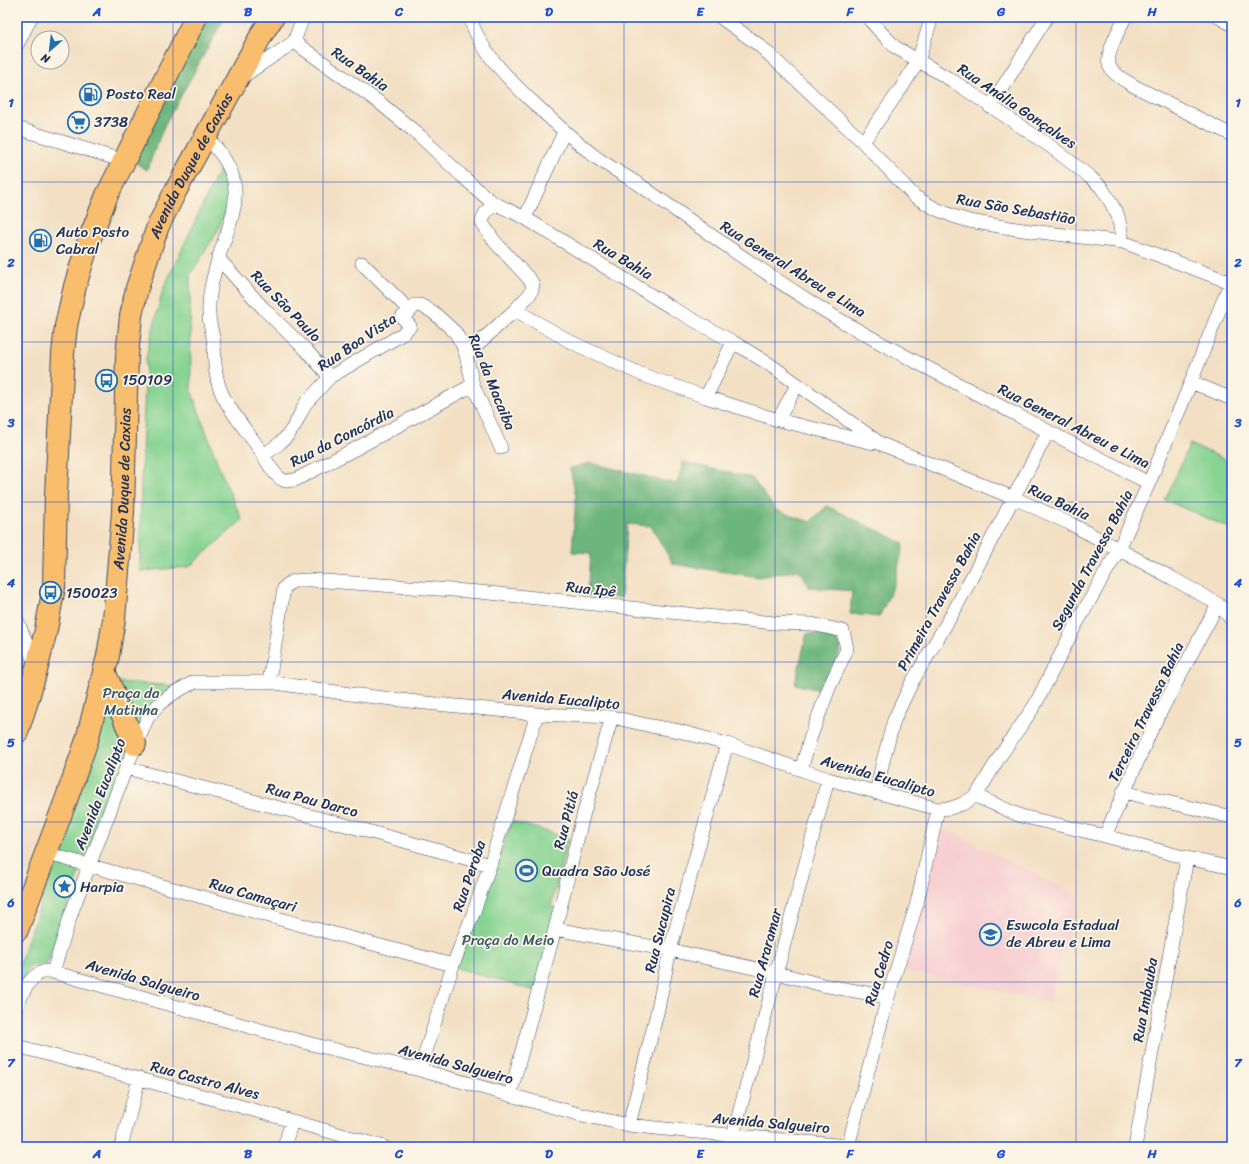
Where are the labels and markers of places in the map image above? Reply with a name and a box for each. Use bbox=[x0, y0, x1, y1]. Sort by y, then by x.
fuel station icon: Posto Real bbox=[77, 81, 103, 107]
place label: Posto Real bbox=[106, 81, 177, 107]
supermarket icon: 3738 bbox=[65, 109, 91, 135]
place label: 3738 bbox=[94, 109, 128, 135]
place label: Auto Posto Cabral bbox=[55, 219, 129, 262]
fuel station icon: Auto Posto Cabral bbox=[28, 228, 54, 254]
bus stop icon: 150109 bbox=[93, 367, 119, 393]
place label: 150109 bbox=[122, 367, 172, 393]
bus stop icon: 150023 bbox=[37, 580, 63, 606]
place label: 150023 bbox=[66, 580, 117, 606]
sports icon: Quadra São José bbox=[514, 858, 540, 884]
place label: Quadra São José bbox=[542, 858, 651, 884]
place icon: Harpia bbox=[51, 874, 77, 900]
place label: Harpia bbox=[80, 874, 124, 900]
place label: Eswcola Estadual de Abreu e Lima bbox=[1006, 912, 1120, 955]
school or university icon: Eswcola Estadual de Abreu e Lima bbox=[978, 921, 1004, 947]

